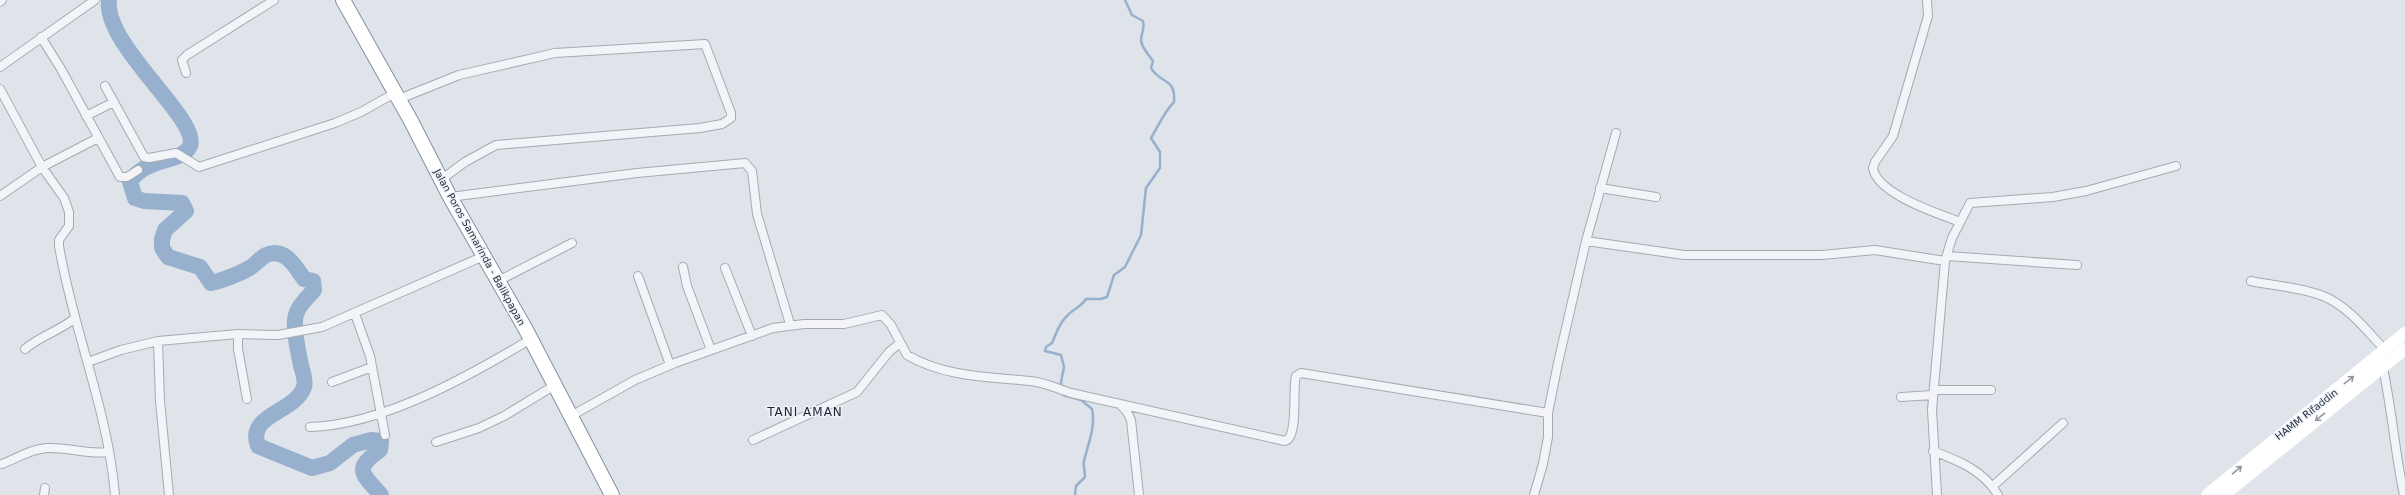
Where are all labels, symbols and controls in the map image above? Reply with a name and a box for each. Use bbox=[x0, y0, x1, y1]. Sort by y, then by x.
street label: Jalan Poros Samarinda - Balikpapan bbox=[431, 166, 527, 327]
one-way arrow bbox=[2344, 375, 2355, 384]
street label: HAMM Rifaddin bbox=[2273, 387, 2340, 442]
district label: TANI AMAN bbox=[766, 405, 843, 419]
one-way arrow bbox=[2315, 413, 2326, 422]
one-way arrow bbox=[2232, 466, 2242, 475]

